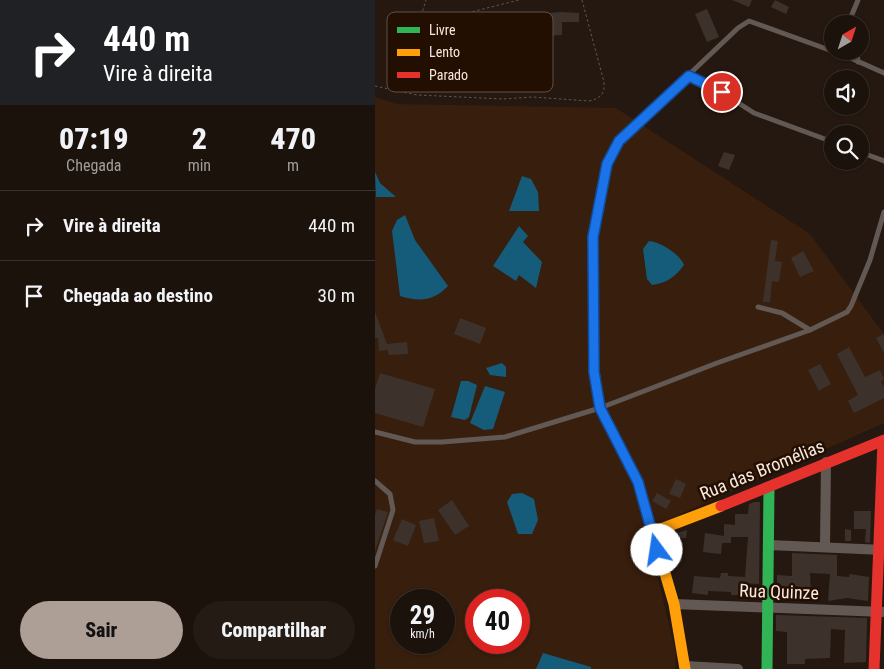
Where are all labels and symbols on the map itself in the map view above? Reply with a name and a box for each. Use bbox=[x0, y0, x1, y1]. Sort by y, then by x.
legend bbox=[387, 12, 553, 92]
north arrow bbox=[824, 15, 869, 60]
text: Livre bbox=[429, 22, 456, 38]
text: Lento bbox=[429, 44, 460, 60]
text: Parado bbox=[429, 67, 468, 83]
pin bbox=[701, 71, 743, 113]
street label: Rua das Bromélias bbox=[697, 435, 827, 504]
position arrow bbox=[630, 523, 682, 575]
street label: Rua Quinze bbox=[739, 580, 819, 603]
speed limit sign: 40 bbox=[465, 589, 530, 654]

